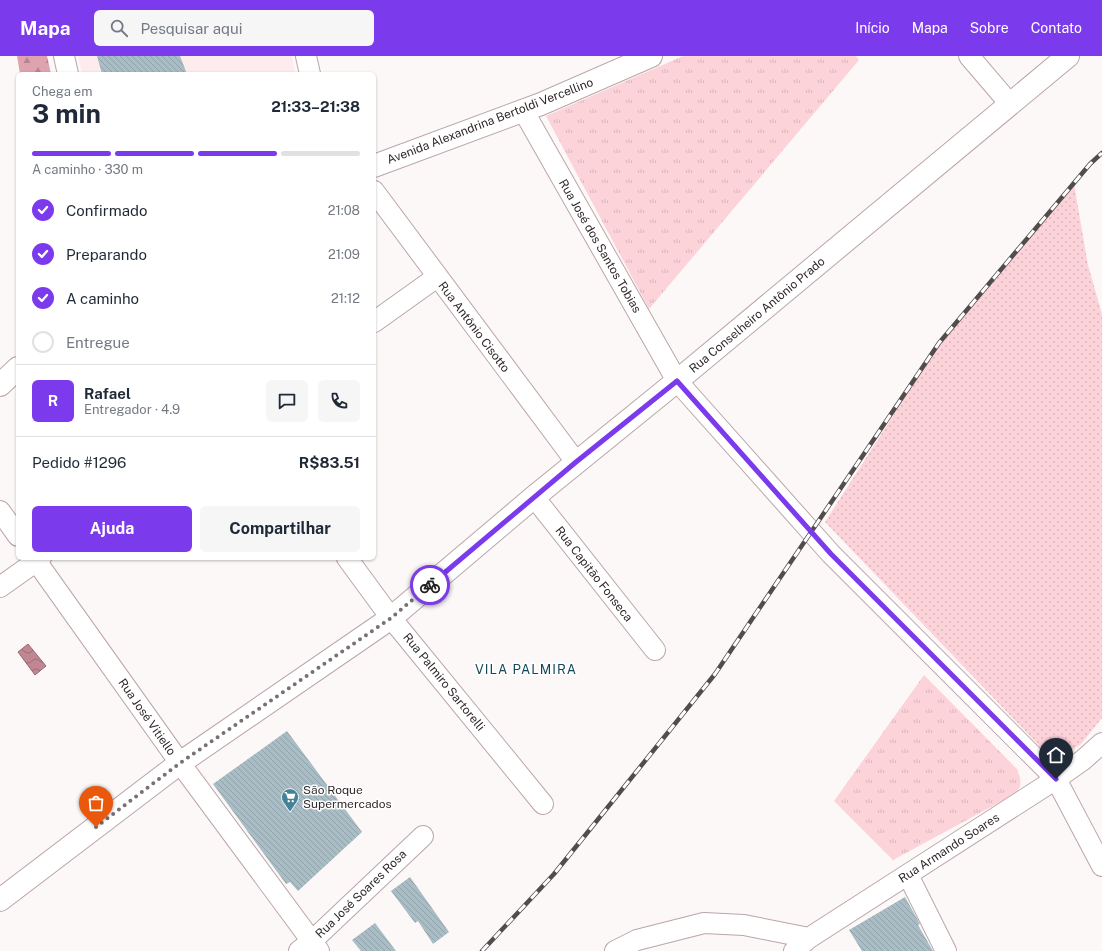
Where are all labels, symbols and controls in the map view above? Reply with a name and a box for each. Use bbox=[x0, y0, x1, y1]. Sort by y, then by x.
search box bbox=[94, 10, 374, 46]
text: Mapa bbox=[20, 17, 70, 39]
icon: search bbox=[108, 17, 130, 39]
text: Pesquisar aqui bbox=[140, 20, 242, 37]
text: Início bbox=[855, 20, 890, 36]
text: Mapa bbox=[912, 20, 948, 36]
text: Sobre bbox=[970, 20, 1009, 36]
text: Contato bbox=[1031, 20, 1082, 36]
street label: Avenida Alexandrina Bertoldi Vercellino bbox=[385, 75, 595, 167]
text: Chega em bbox=[32, 84, 92, 99]
text: 3 min bbox=[32, 98, 101, 129]
text: 21:33–21:38 bbox=[271, 98, 360, 115]
text: A caminho · 330 m bbox=[32, 162, 143, 177]
street label: Rua José dos Santos Tobias bbox=[556, 177, 644, 315]
icon: check bbox=[32, 199, 54, 221]
text: Confirmado bbox=[66, 202, 147, 219]
text: 21:08 bbox=[328, 203, 360, 218]
icon: check bbox=[32, 243, 54, 265]
text: Preparando bbox=[66, 246, 147, 263]
text: 21:09 bbox=[328, 247, 360, 262]
street label: Rua Conselheiro Antônio Prado bbox=[686, 254, 828, 376]
street label: Rua Antônio Cisotto bbox=[435, 279, 513, 375]
icon: check bbox=[32, 287, 54, 309]
text: A caminho bbox=[66, 290, 139, 307]
text: 21:12 bbox=[331, 291, 360, 306]
text: Entregue bbox=[66, 334, 130, 351]
button: chat bbox=[266, 380, 308, 422]
button: phone bbox=[318, 380, 360, 422]
text: Rafael bbox=[84, 385, 131, 402]
text: R bbox=[48, 392, 58, 409]
text: Entregador · 4.9 bbox=[84, 402, 180, 417]
text: Pedido #1296 bbox=[32, 454, 126, 471]
text: R$83.51 bbox=[299, 454, 360, 471]
button: Ajuda bbox=[32, 506, 192, 552]
button: Compartilhar bbox=[200, 506, 360, 552]
street label: Rua Capitão Fonseca bbox=[552, 524, 636, 624]
courier bbox=[410, 565, 450, 605]
icon: bike bbox=[419, 574, 441, 596]
street label: Rua Palmiro Sartorelli bbox=[400, 630, 488, 734]
district label: VILA PALMIRA bbox=[475, 662, 577, 677]
street label: Rua José Vitiello bbox=[115, 676, 179, 758]
pin bbox=[1039, 738, 1073, 779]
icon: home bbox=[1045, 744, 1067, 766]
place label: São Roque Supermercados bbox=[303, 783, 392, 811]
pin bbox=[79, 786, 113, 827]
supermarket icon: São Roque Supermercados bbox=[280, 787, 300, 812]
icon: bag bbox=[85, 792, 107, 814]
street label: Rua Armando Soares bbox=[896, 810, 1002, 886]
street label: Rua José Soares Rosa bbox=[313, 847, 409, 941]

